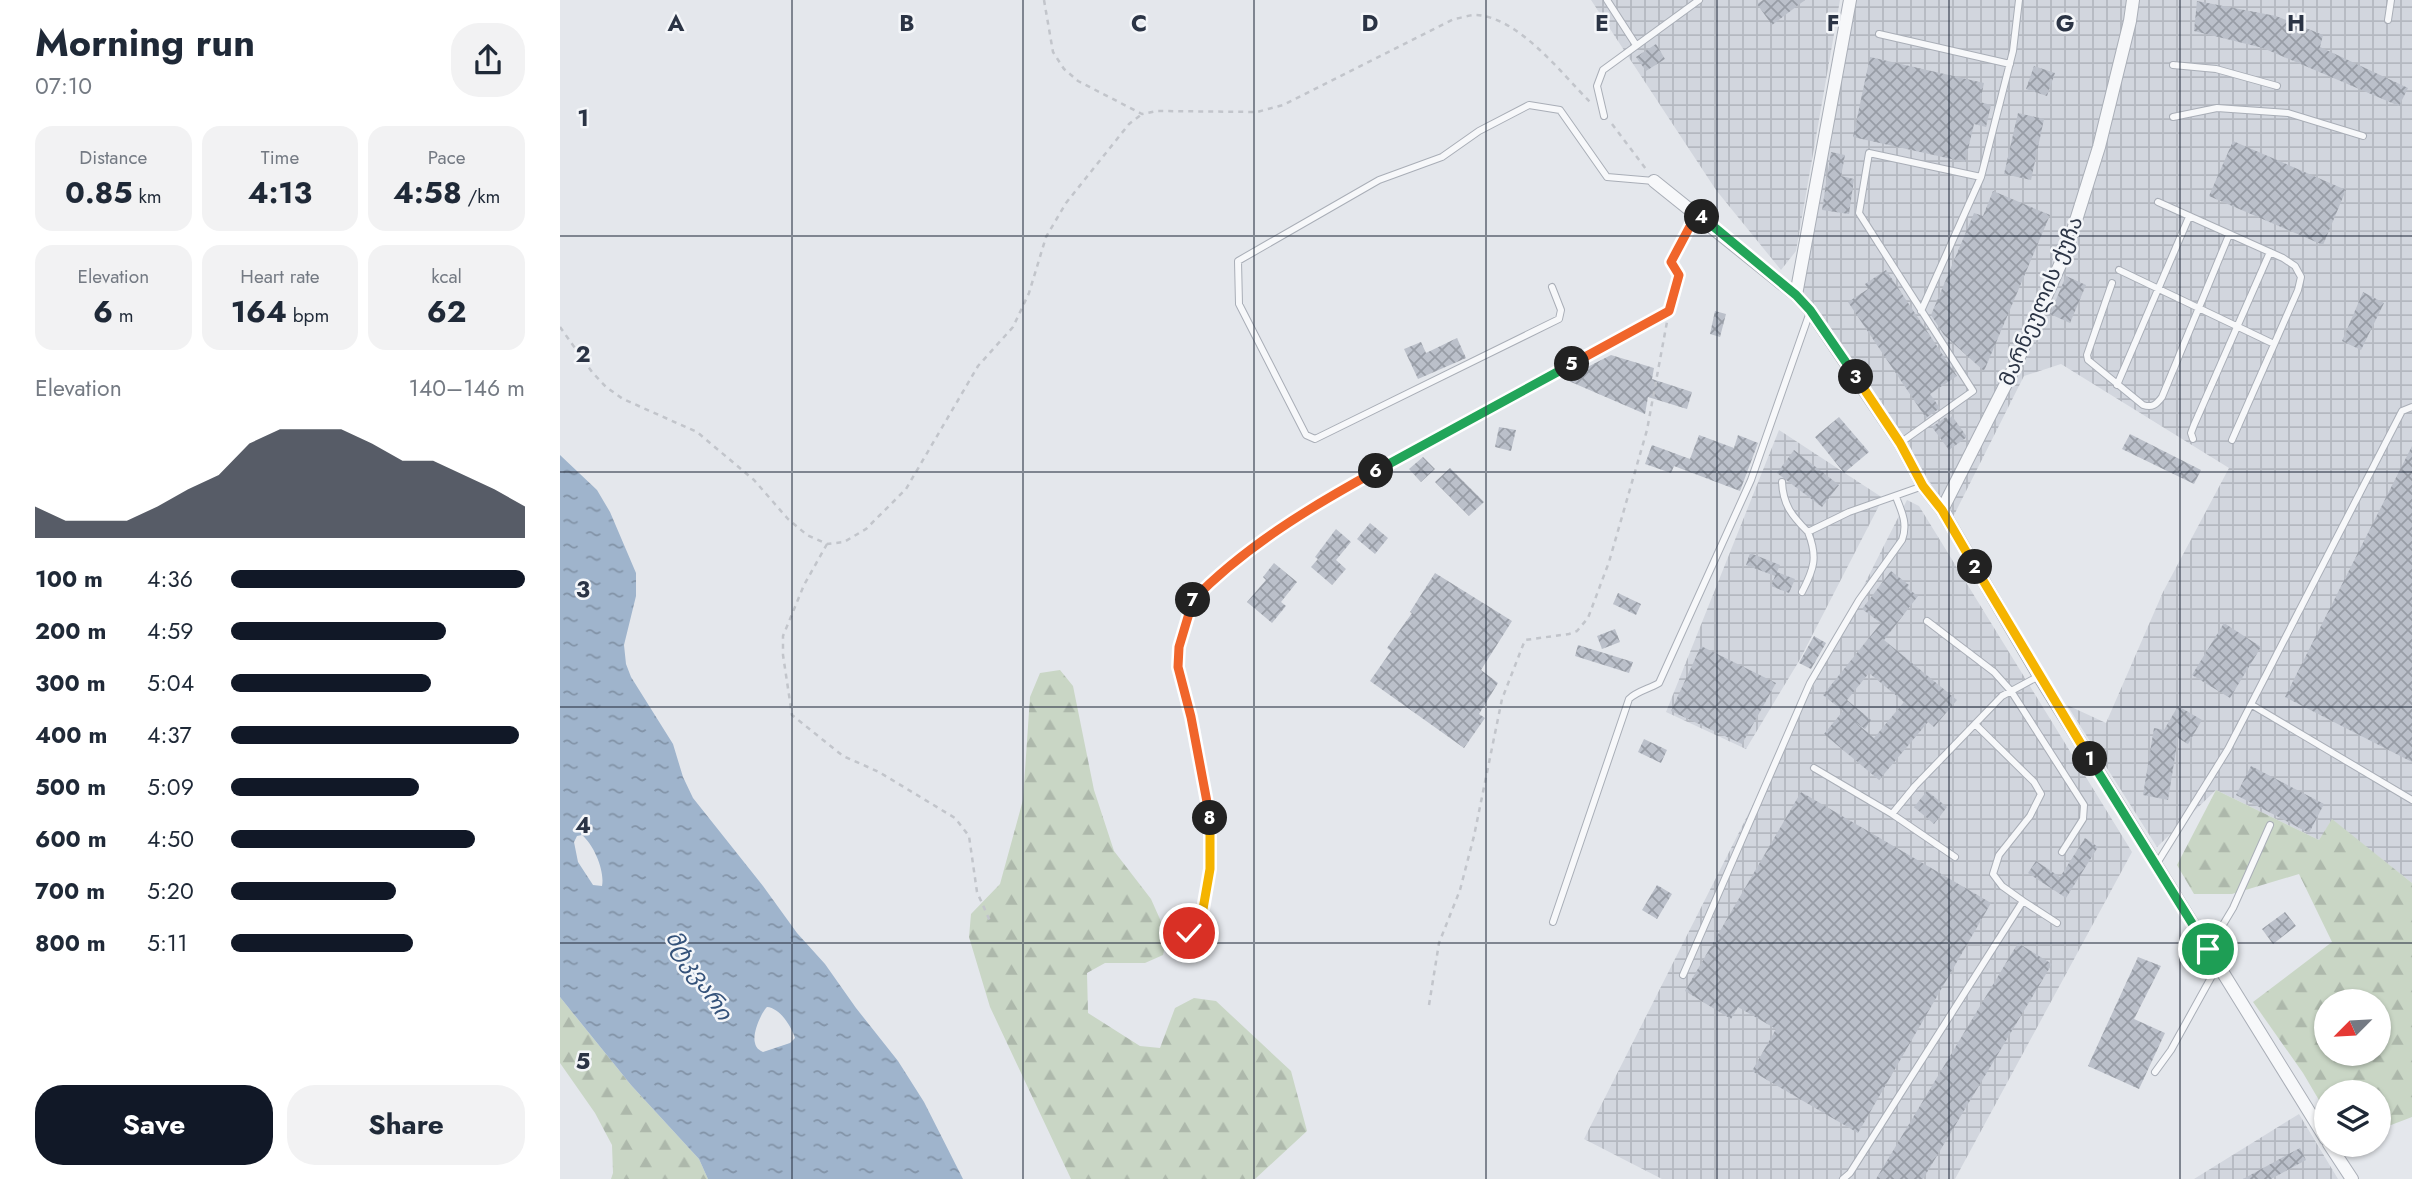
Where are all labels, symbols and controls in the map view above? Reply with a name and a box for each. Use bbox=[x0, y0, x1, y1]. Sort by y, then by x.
text: A bbox=[667, 6, 685, 40]
text: B bbox=[899, 6, 915, 40]
text: C bbox=[1131, 6, 1147, 40]
text: D bbox=[1362, 6, 1379, 40]
text: E bbox=[1595, 6, 1609, 40]
text: F bbox=[1827, 6, 1839, 40]
text: G bbox=[2056, 6, 2074, 40]
text: H bbox=[2287, 6, 2305, 40]
text: Morning run bbox=[35, 15, 255, 70]
button: share bbox=[451, 23, 525, 97]
text: 07:10 bbox=[35, 69, 92, 103]
text: 1 bbox=[577, 101, 589, 135]
text: Distance bbox=[79, 144, 147, 171]
text: Time bbox=[261, 144, 299, 171]
text: Pace bbox=[428, 144, 466, 171]
text: 0.85 bbox=[65, 171, 133, 214]
text: 4:13 bbox=[248, 171, 312, 214]
text: 4:58 bbox=[393, 171, 462, 214]
text: km bbox=[133, 183, 162, 210]
text: /km bbox=[462, 183, 500, 210]
pin: 4 bbox=[1684, 200, 1720, 234]
text: 4 bbox=[1695, 203, 1708, 230]
street label: მარნეულის ქუჩა bbox=[1992, 212, 2090, 390]
text: Elevation bbox=[77, 263, 149, 290]
text: Heart rate bbox=[240, 263, 320, 290]
text: kcal bbox=[431, 263, 462, 290]
text: 6 bbox=[93, 290, 113, 333]
text: 164 bbox=[231, 290, 287, 333]
text: 62 bbox=[427, 290, 467, 333]
text: m bbox=[113, 302, 134, 329]
text: bpm bbox=[287, 302, 329, 329]
text: 2 bbox=[575, 337, 591, 371]
pin: 5 bbox=[1555, 346, 1590, 382]
text: 5 bbox=[1565, 350, 1578, 377]
pin: 3 bbox=[1838, 360, 1874, 394]
text: 3 bbox=[1850, 363, 1861, 390]
text: Elevation bbox=[35, 371, 122, 405]
text: 140–146 m bbox=[409, 371, 525, 405]
pin: 6 bbox=[1358, 454, 1394, 489]
text: 6 bbox=[1369, 457, 1382, 484]
pin: 2 bbox=[1958, 550, 1992, 584]
text: 2 bbox=[1968, 553, 1981, 580]
text: 100 m bbox=[35, 562, 103, 596]
text: 4:36 bbox=[147, 562, 193, 596]
text: 3 bbox=[576, 572, 590, 606]
pin: 7 bbox=[1176, 582, 1210, 618]
text: 7 bbox=[1187, 586, 1198, 613]
text: 200 m bbox=[35, 614, 106, 648]
text: 4:59 bbox=[147, 614, 194, 648]
text: 300 m bbox=[35, 666, 106, 700]
text: 5:04 bbox=[147, 666, 194, 700]
text: 400 m bbox=[35, 718, 107, 752]
text: 4:37 bbox=[147, 718, 192, 752]
pin: 1 bbox=[2072, 742, 2108, 776]
text: 1 bbox=[2085, 745, 2094, 772]
text: 500 m bbox=[35, 770, 106, 804]
text: 5:09 bbox=[147, 770, 194, 804]
pin: 8 bbox=[1192, 800, 1228, 836]
text: 8 bbox=[1204, 804, 1215, 831]
text: 4 bbox=[575, 808, 591, 842]
text: 600 m bbox=[35, 822, 107, 856]
text: 4:50 bbox=[147, 822, 194, 856]
text: 700 m bbox=[35, 874, 105, 908]
text: 5:20 bbox=[147, 874, 194, 908]
pin bbox=[1159, 903, 1219, 963]
icon: check bbox=[1170, 914, 1208, 952]
pin bbox=[2178, 919, 2238, 979]
water label: მტკვარი bbox=[657, 923, 741, 1028]
text: 800 m bbox=[35, 926, 106, 960]
text: 5:11 bbox=[147, 926, 188, 960]
icon: arrive bbox=[2189, 930, 2227, 968]
north arrow bbox=[2314, 989, 2390, 1066]
map controls bbox=[2314, 989, 2391, 1157]
text: 5 bbox=[576, 1044, 590, 1078]
button: layers bbox=[2314, 1080, 2391, 1157]
button: Save bbox=[35, 1085, 273, 1165]
button: Share bbox=[287, 1085, 525, 1165]

